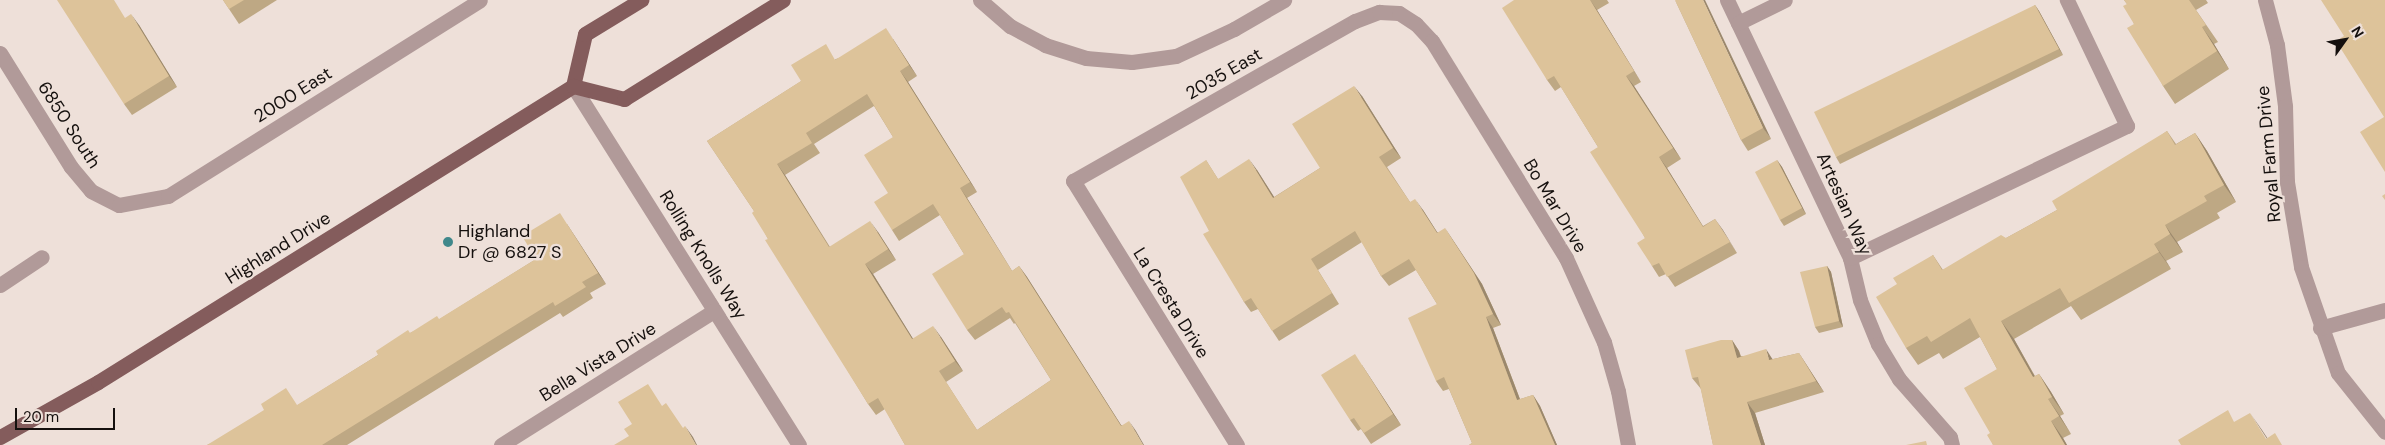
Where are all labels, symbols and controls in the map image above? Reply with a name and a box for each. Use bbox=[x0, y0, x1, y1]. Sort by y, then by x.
north arrow bbox=[2320, 15, 2370, 65]
text: N bbox=[2347, 23, 2368, 41]
street label: 2035 East bbox=[1182, 44, 1266, 104]
street label: 2000 East bbox=[250, 63, 336, 127]
street label: 6850 South bbox=[33, 78, 105, 172]
street label: Royal Farm Drive bbox=[2252, 85, 2286, 223]
street label: Artesian Way bbox=[1812, 149, 1876, 259]
street label: Bo Mar Drive bbox=[1519, 155, 1591, 257]
street label: Rolling Knolls Way bbox=[655, 187, 751, 323]
street label: Highland Drive bbox=[221, 207, 335, 289]
place label: Highland Dr @ 6827 S bbox=[458, 221, 562, 264]
marker: Highland Dr @ 6827 S bbox=[442, 236, 454, 248]
street label: La Cresta Drive bbox=[1128, 244, 1214, 362]
street label: Bella Vista Drive bbox=[536, 318, 660, 406]
scale bar bbox=[18, 398, 118, 430]
text: 20 m bbox=[23, 407, 59, 427]

